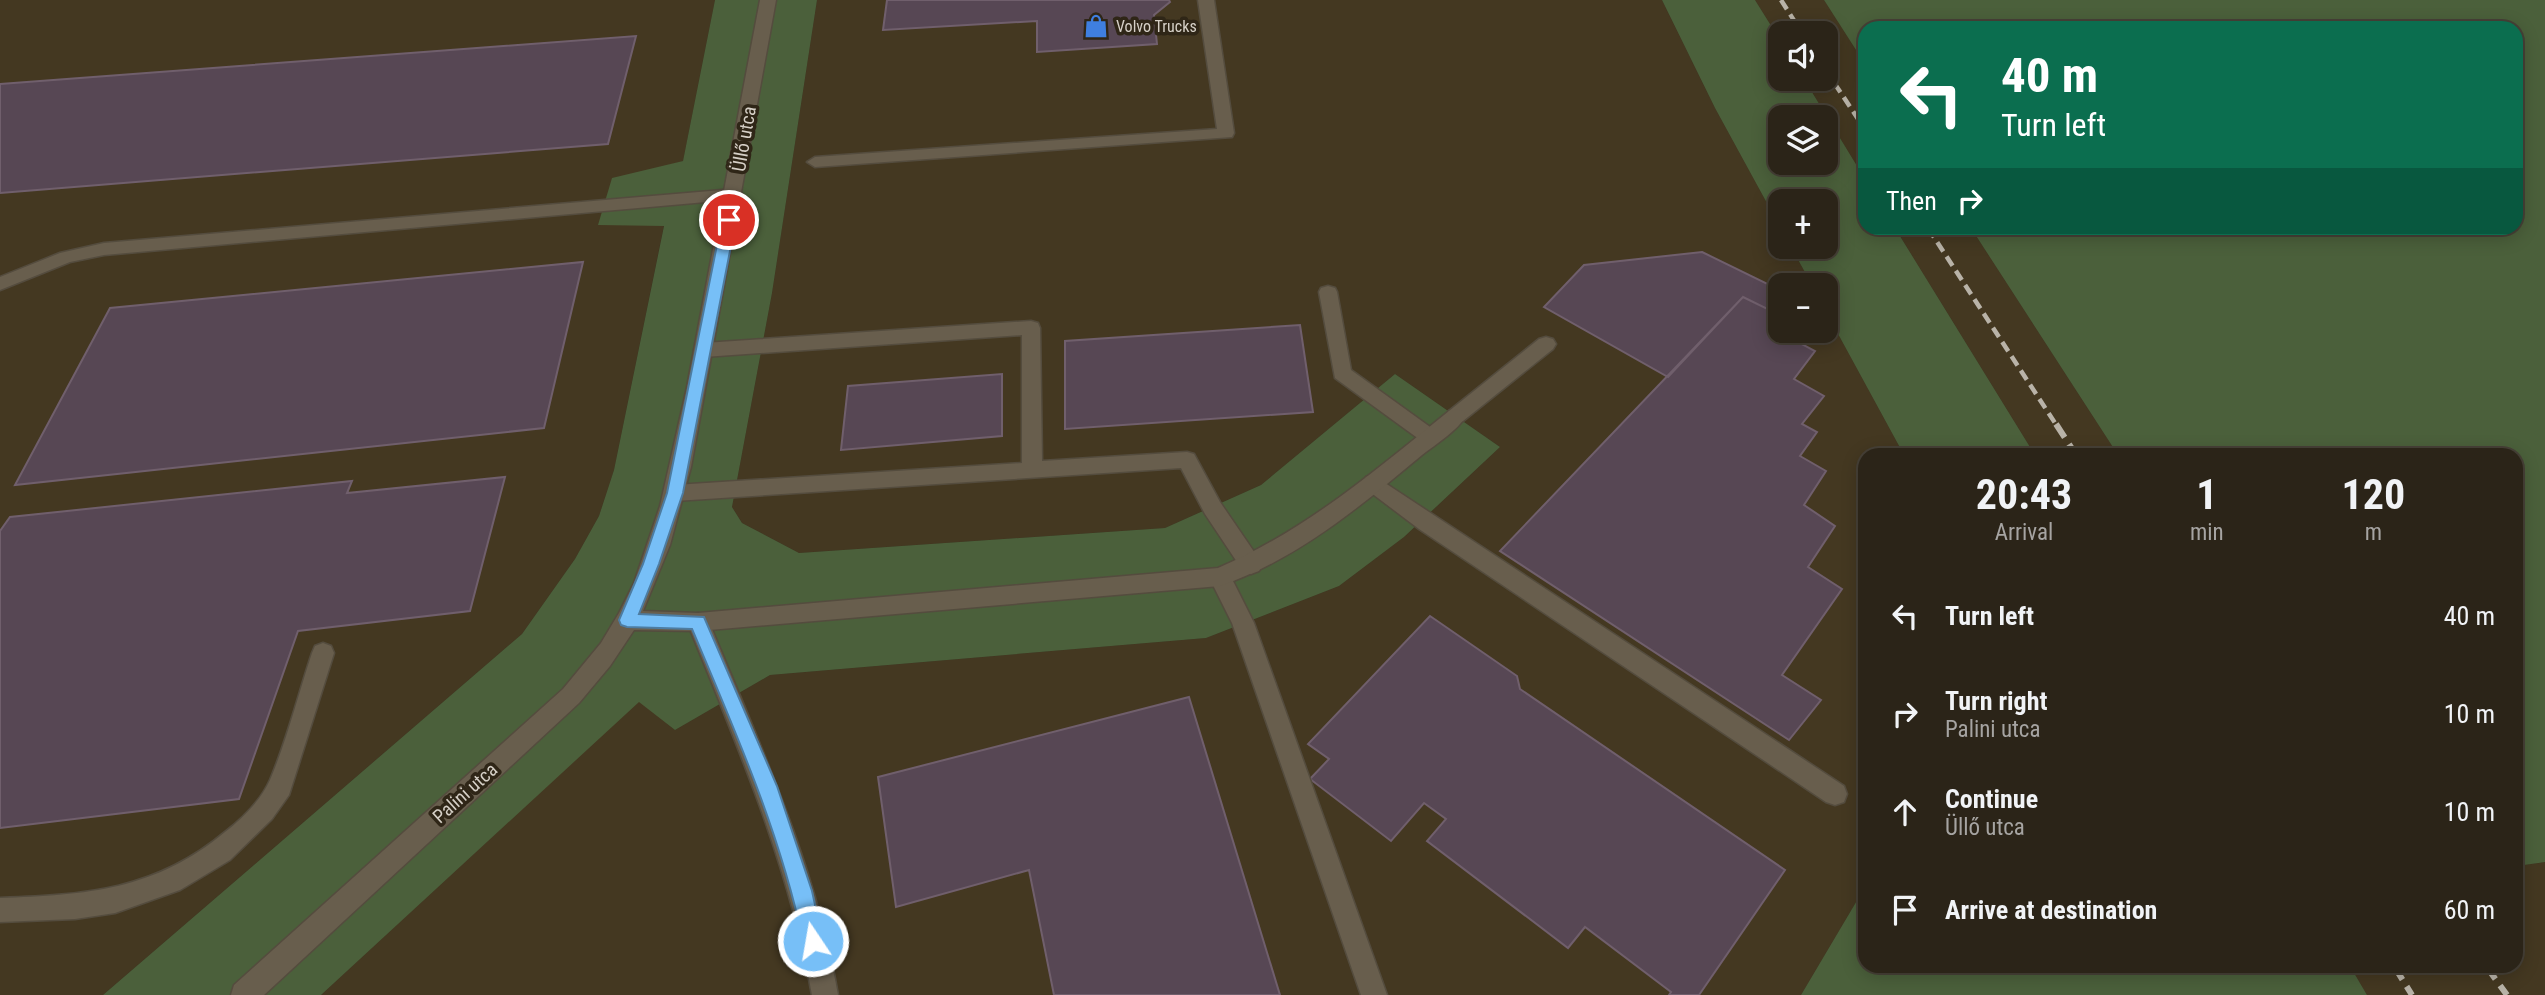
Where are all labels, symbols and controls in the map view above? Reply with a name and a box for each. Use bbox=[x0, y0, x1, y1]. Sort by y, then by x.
shop icon: Volvo Trucks bbox=[1082, 12, 1110, 40]
place label: Volvo Trucks bbox=[1116, 17, 1197, 36]
map controls bbox=[1768, 21, 1838, 343]
button: sound bbox=[1768, 21, 1838, 91]
text: 40 m bbox=[2001, 47, 2098, 104]
icon: left bbox=[1886, 49, 1977, 140]
street label: Üllő utca bbox=[727, 105, 761, 173]
button: layers bbox=[1768, 105, 1838, 175]
text: Turn left bbox=[2001, 106, 2106, 144]
icon: right bbox=[1951, 182, 1989, 220]
text: Then bbox=[1886, 186, 1937, 216]
button: + bbox=[1768, 189, 1838, 259]
pin bbox=[699, 190, 759, 250]
icon: arrive bbox=[710, 201, 748, 239]
button: − bbox=[1768, 273, 1838, 343]
text: 20:43 bbox=[1976, 470, 2072, 519]
text: 1 bbox=[2196, 470, 2217, 519]
text: 120 bbox=[2341, 470, 2405, 519]
text: Arrival bbox=[1995, 519, 2053, 546]
text: min bbox=[2190, 519, 2224, 546]
text: m bbox=[2365, 519, 2382, 546]
icon: left bbox=[1886, 597, 1924, 635]
text: Turn left bbox=[1945, 601, 2034, 631]
text: 40 m bbox=[2444, 601, 2495, 631]
text: Turn right bbox=[1945, 686, 2047, 716]
icon: right bbox=[1886, 695, 1924, 733]
text: 10 m bbox=[2444, 699, 2495, 729]
text: Palini utca bbox=[1945, 716, 2040, 743]
street label: Palini utca bbox=[428, 758, 502, 828]
text: Continue bbox=[1945, 784, 2038, 814]
icon: ahead bbox=[1886, 793, 1924, 831]
text: 10 m bbox=[2444, 797, 2495, 827]
text: Üllő utca bbox=[1945, 814, 2025, 841]
icon: arrive bbox=[1886, 891, 1924, 929]
text: Arrive at destination bbox=[1945, 895, 2157, 925]
text: 60 m bbox=[2444, 895, 2495, 925]
position arrow bbox=[776, 904, 850, 978]

